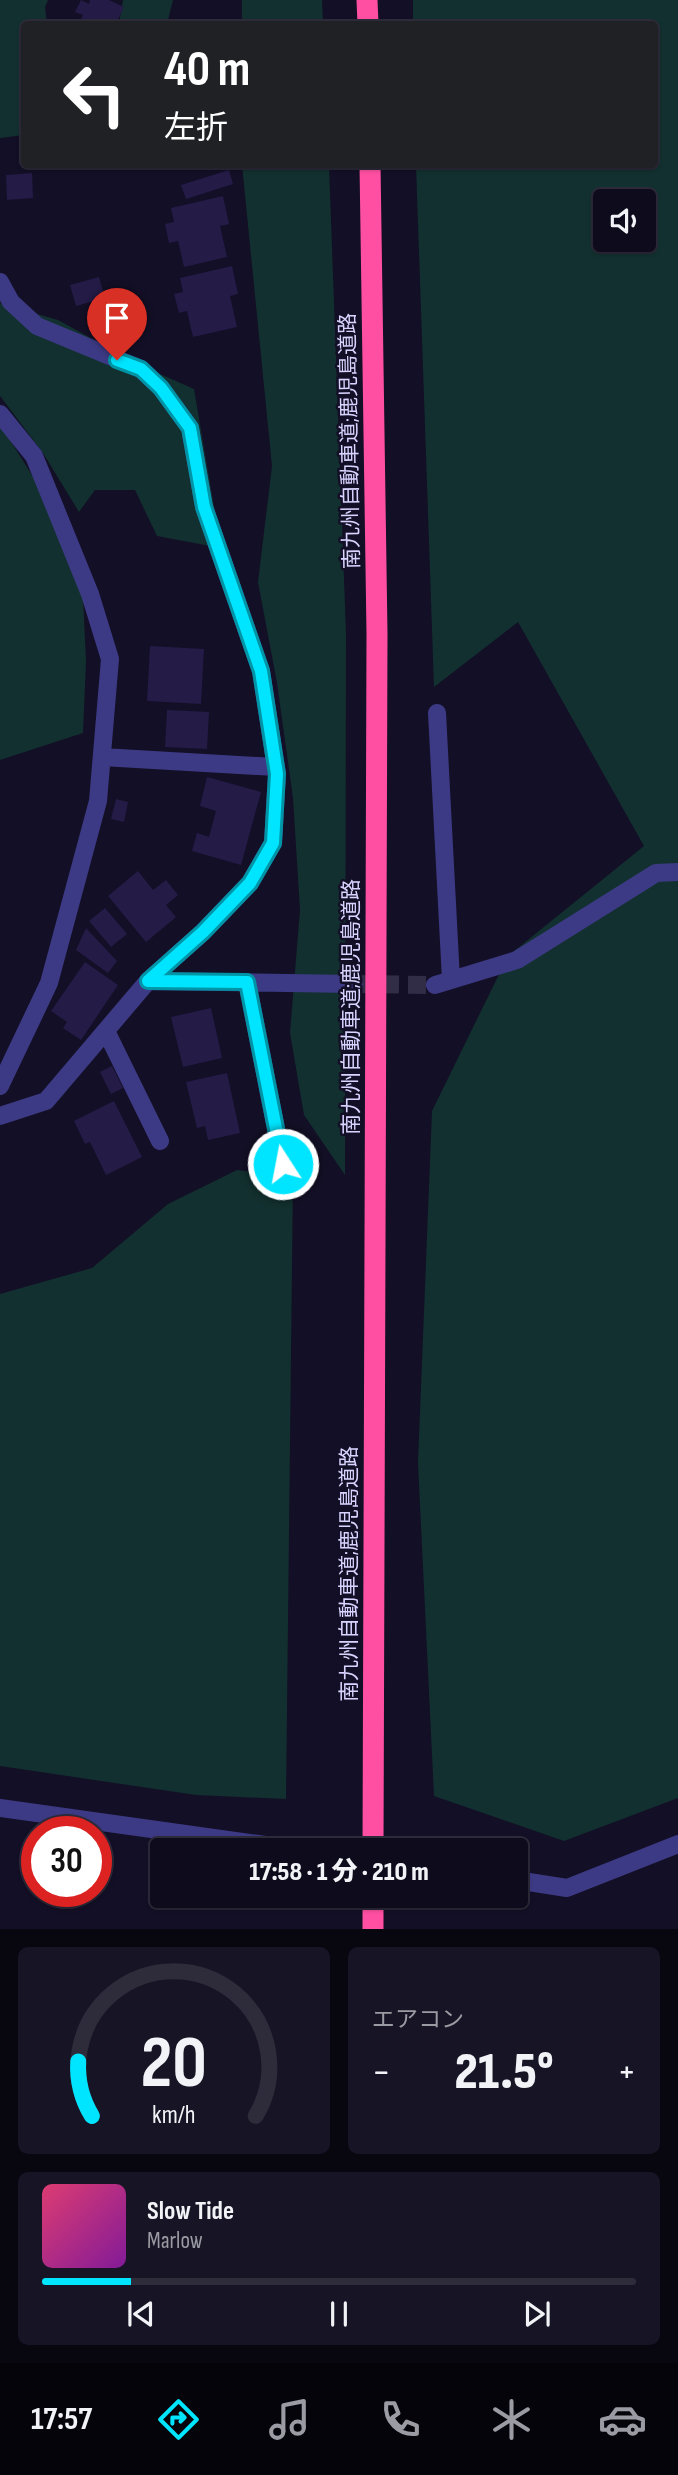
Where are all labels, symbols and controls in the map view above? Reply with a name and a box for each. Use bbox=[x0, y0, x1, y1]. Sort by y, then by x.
text: 40 m bbox=[164, 41, 250, 100]
icon: left bbox=[49, 49, 140, 140]
text: 左折 bbox=[164, 109, 228, 148]
map controls bbox=[593, 189, 656, 252]
button: sound bbox=[593, 189, 656, 252]
pin bbox=[87, 288, 147, 360]
icon: arrive bbox=[98, 299, 136, 337]
street label: 南九州自動車道;鹿児島道路 bbox=[335, 313, 365, 569]
street label: 南九州自動車道;鹿児島道路 bbox=[339, 879, 364, 1135]
position arrow bbox=[246, 1127, 320, 1201]
street label: 南九州自動車道;鹿児島道路 bbox=[337, 1446, 362, 1702]
speed limit sign: 30 bbox=[21, 1816, 112, 1907]
text: 17:58 · 1 分 · 210 m bbox=[249, 1857, 429, 1888]
text: エアコン bbox=[372, 2006, 464, 2034]
text: 20 bbox=[141, 2021, 207, 2109]
text: 21.5° bbox=[454, 2041, 554, 2104]
text: − bbox=[372, 2050, 391, 2095]
text: + bbox=[617, 2050, 636, 2095]
text: km/h bbox=[152, 2100, 196, 2131]
text: Slow Tide bbox=[147, 2196, 234, 2227]
text: Marlow bbox=[147, 2227, 203, 2255]
icon: previous bbox=[122, 2295, 160, 2333]
icon: pause bbox=[320, 2295, 358, 2333]
icon: next bbox=[518, 2295, 556, 2333]
icon: directions bbox=[154, 2395, 203, 2444]
icon: music bbox=[265, 2395, 314, 2444]
icon: phone bbox=[376, 2395, 425, 2444]
icon: climate bbox=[487, 2395, 536, 2444]
icon: car bbox=[598, 2395, 647, 2444]
text: 17:57 bbox=[31, 2400, 92, 2439]

